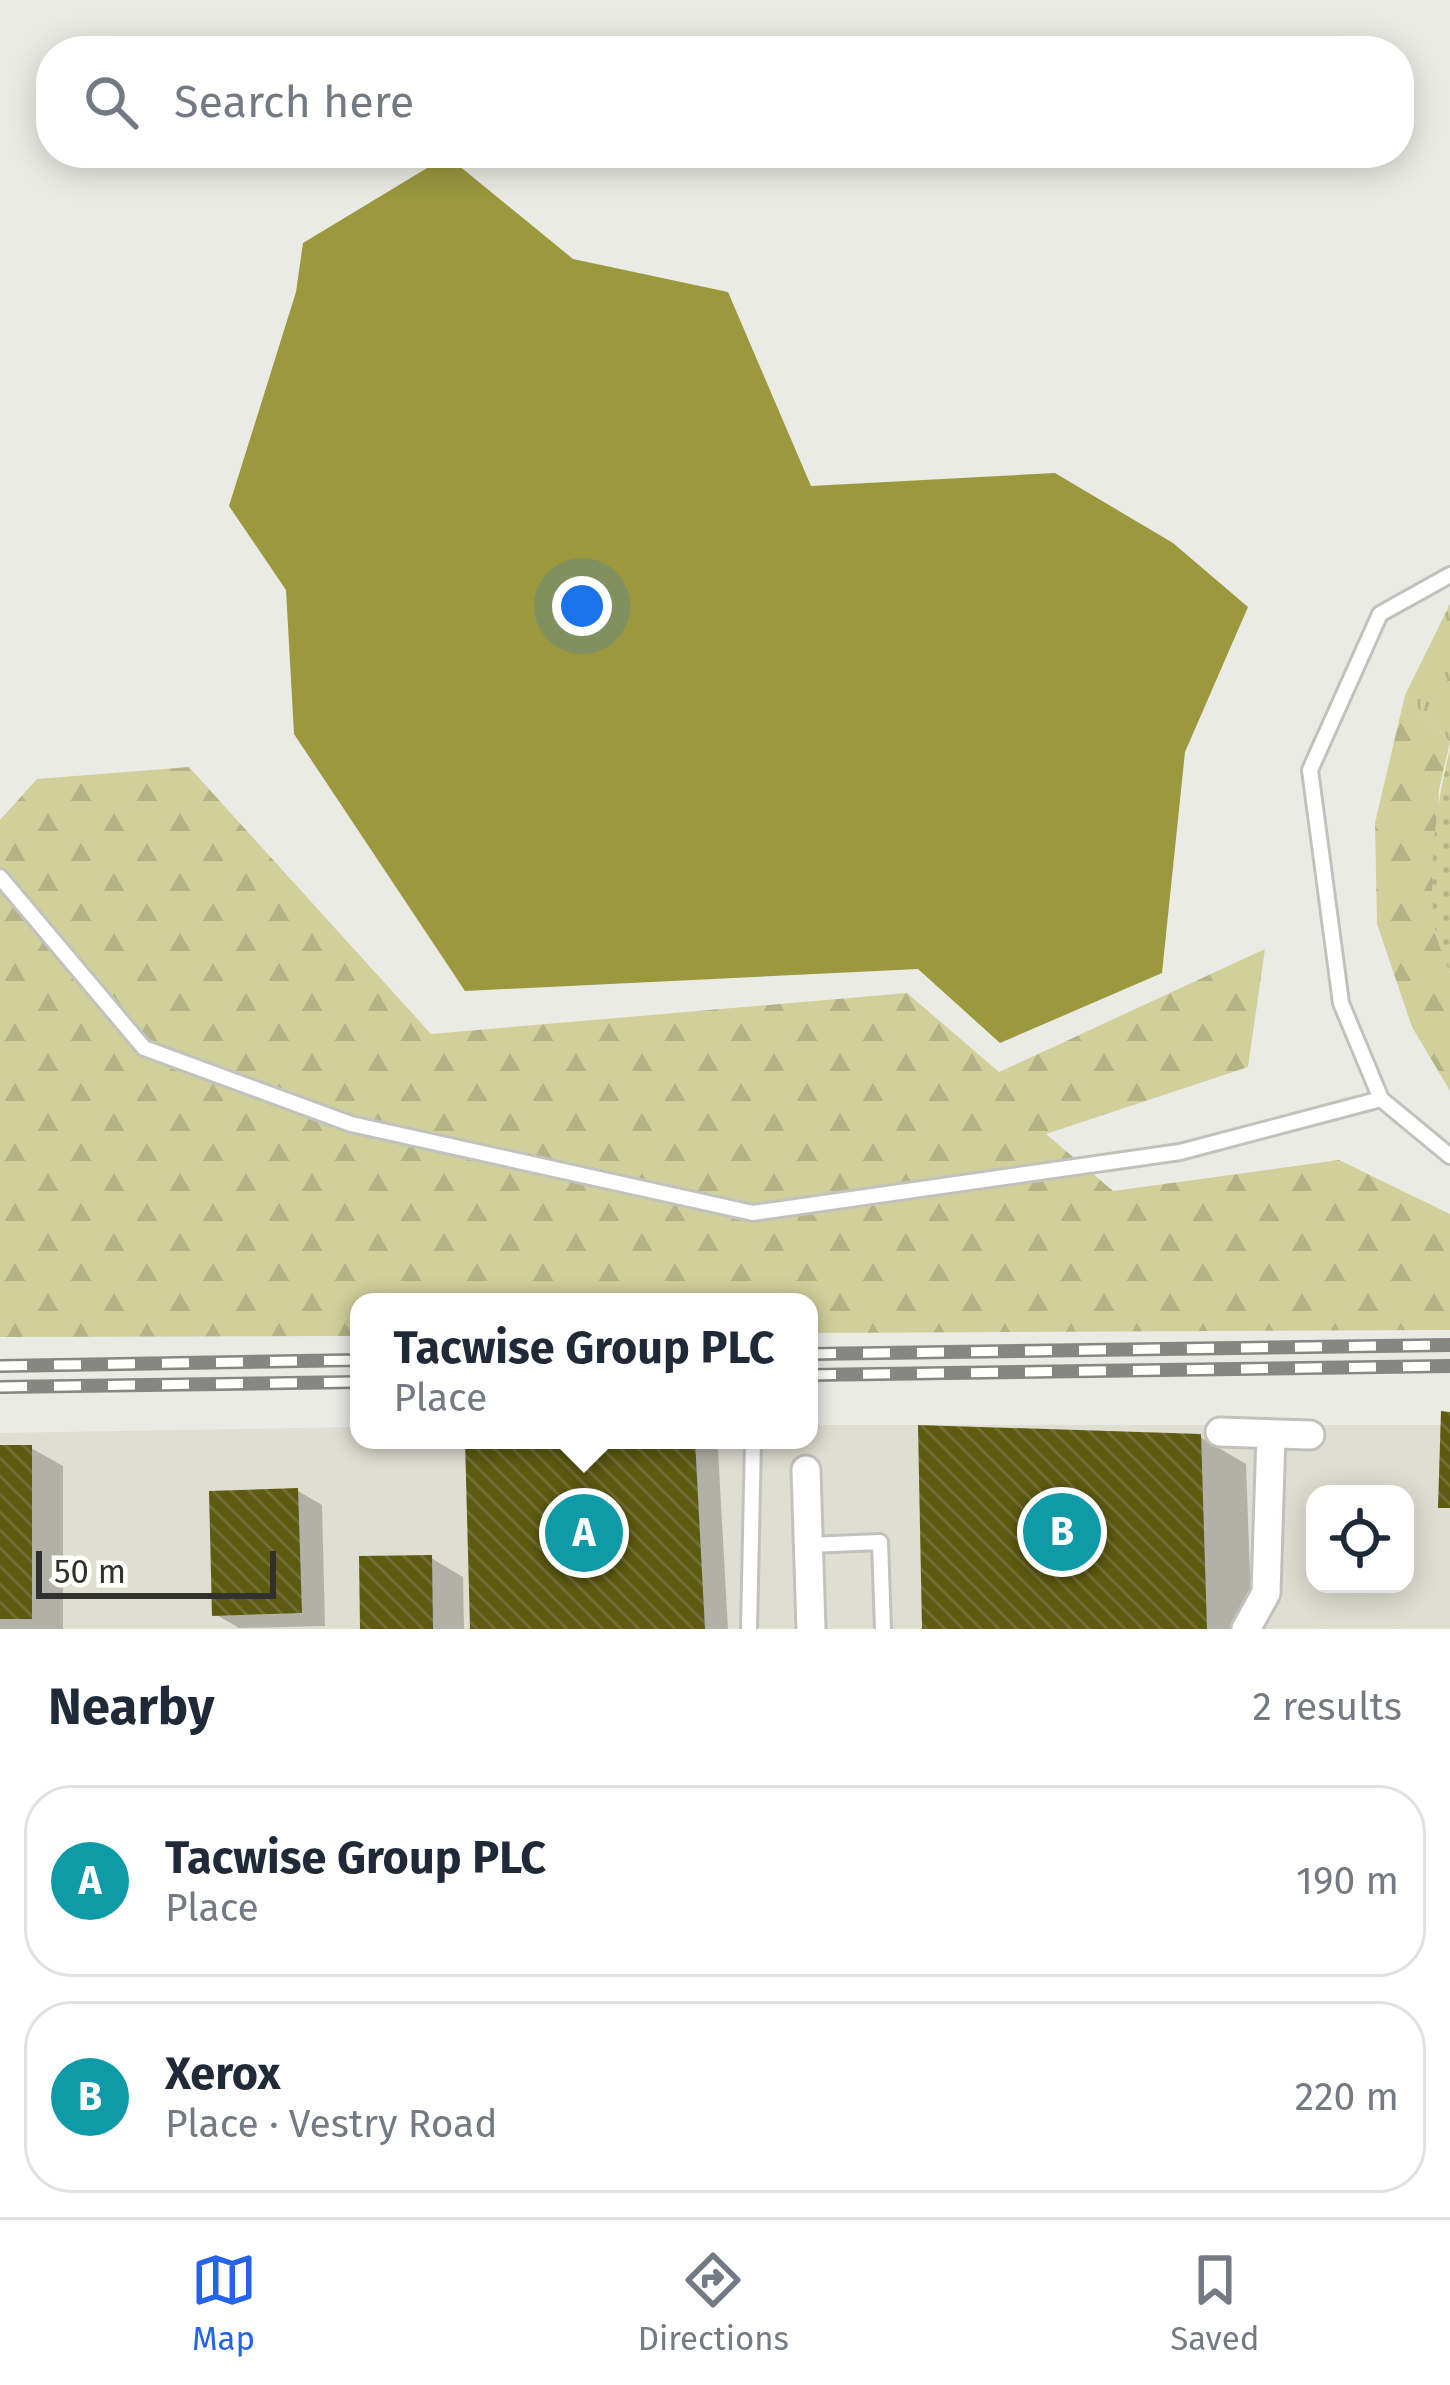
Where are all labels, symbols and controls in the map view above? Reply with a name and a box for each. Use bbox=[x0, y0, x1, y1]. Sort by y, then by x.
search box bbox=[36, 36, 1414, 168]
icon: search bbox=[78, 69, 144, 135]
text: Search here bbox=[174, 75, 414, 129]
your location bbox=[552, 576, 612, 636]
popup bbox=[350, 1293, 818, 1449]
text: Tacwise Group PLC bbox=[393, 1321, 775, 1375]
text: Place bbox=[393, 1375, 487, 1421]
map controls bbox=[1306, 1485, 1414, 1593]
button: locate bbox=[1306, 1485, 1414, 1593]
pin: B bbox=[1023, 1487, 1101, 1577]
pin: A bbox=[545, 1488, 623, 1578]
scale bar bbox=[36, 1545, 276, 1598]
text: 50 m bbox=[54, 1552, 126, 1592]
text: Nearby bbox=[48, 1676, 214, 1738]
text: 2 results bbox=[1253, 1684, 1402, 1730]
text: Tacwise Group PLC bbox=[165, 1831, 546, 1885]
text: A bbox=[78, 1858, 102, 1904]
text: 190 m bbox=[1296, 1858, 1399, 1904]
text: Place bbox=[165, 1885, 259, 1931]
text: Xerox bbox=[165, 2047, 281, 2101]
text: B bbox=[78, 2074, 102, 2120]
text: 220 m bbox=[1295, 2074, 1399, 2120]
text: Place · Vestry Road bbox=[165, 2101, 498, 2147]
tab: Map bbox=[191, 2247, 257, 2359]
tab: Directions bbox=[638, 2247, 789, 2359]
tab: Saved bbox=[1170, 2247, 1259, 2359]

